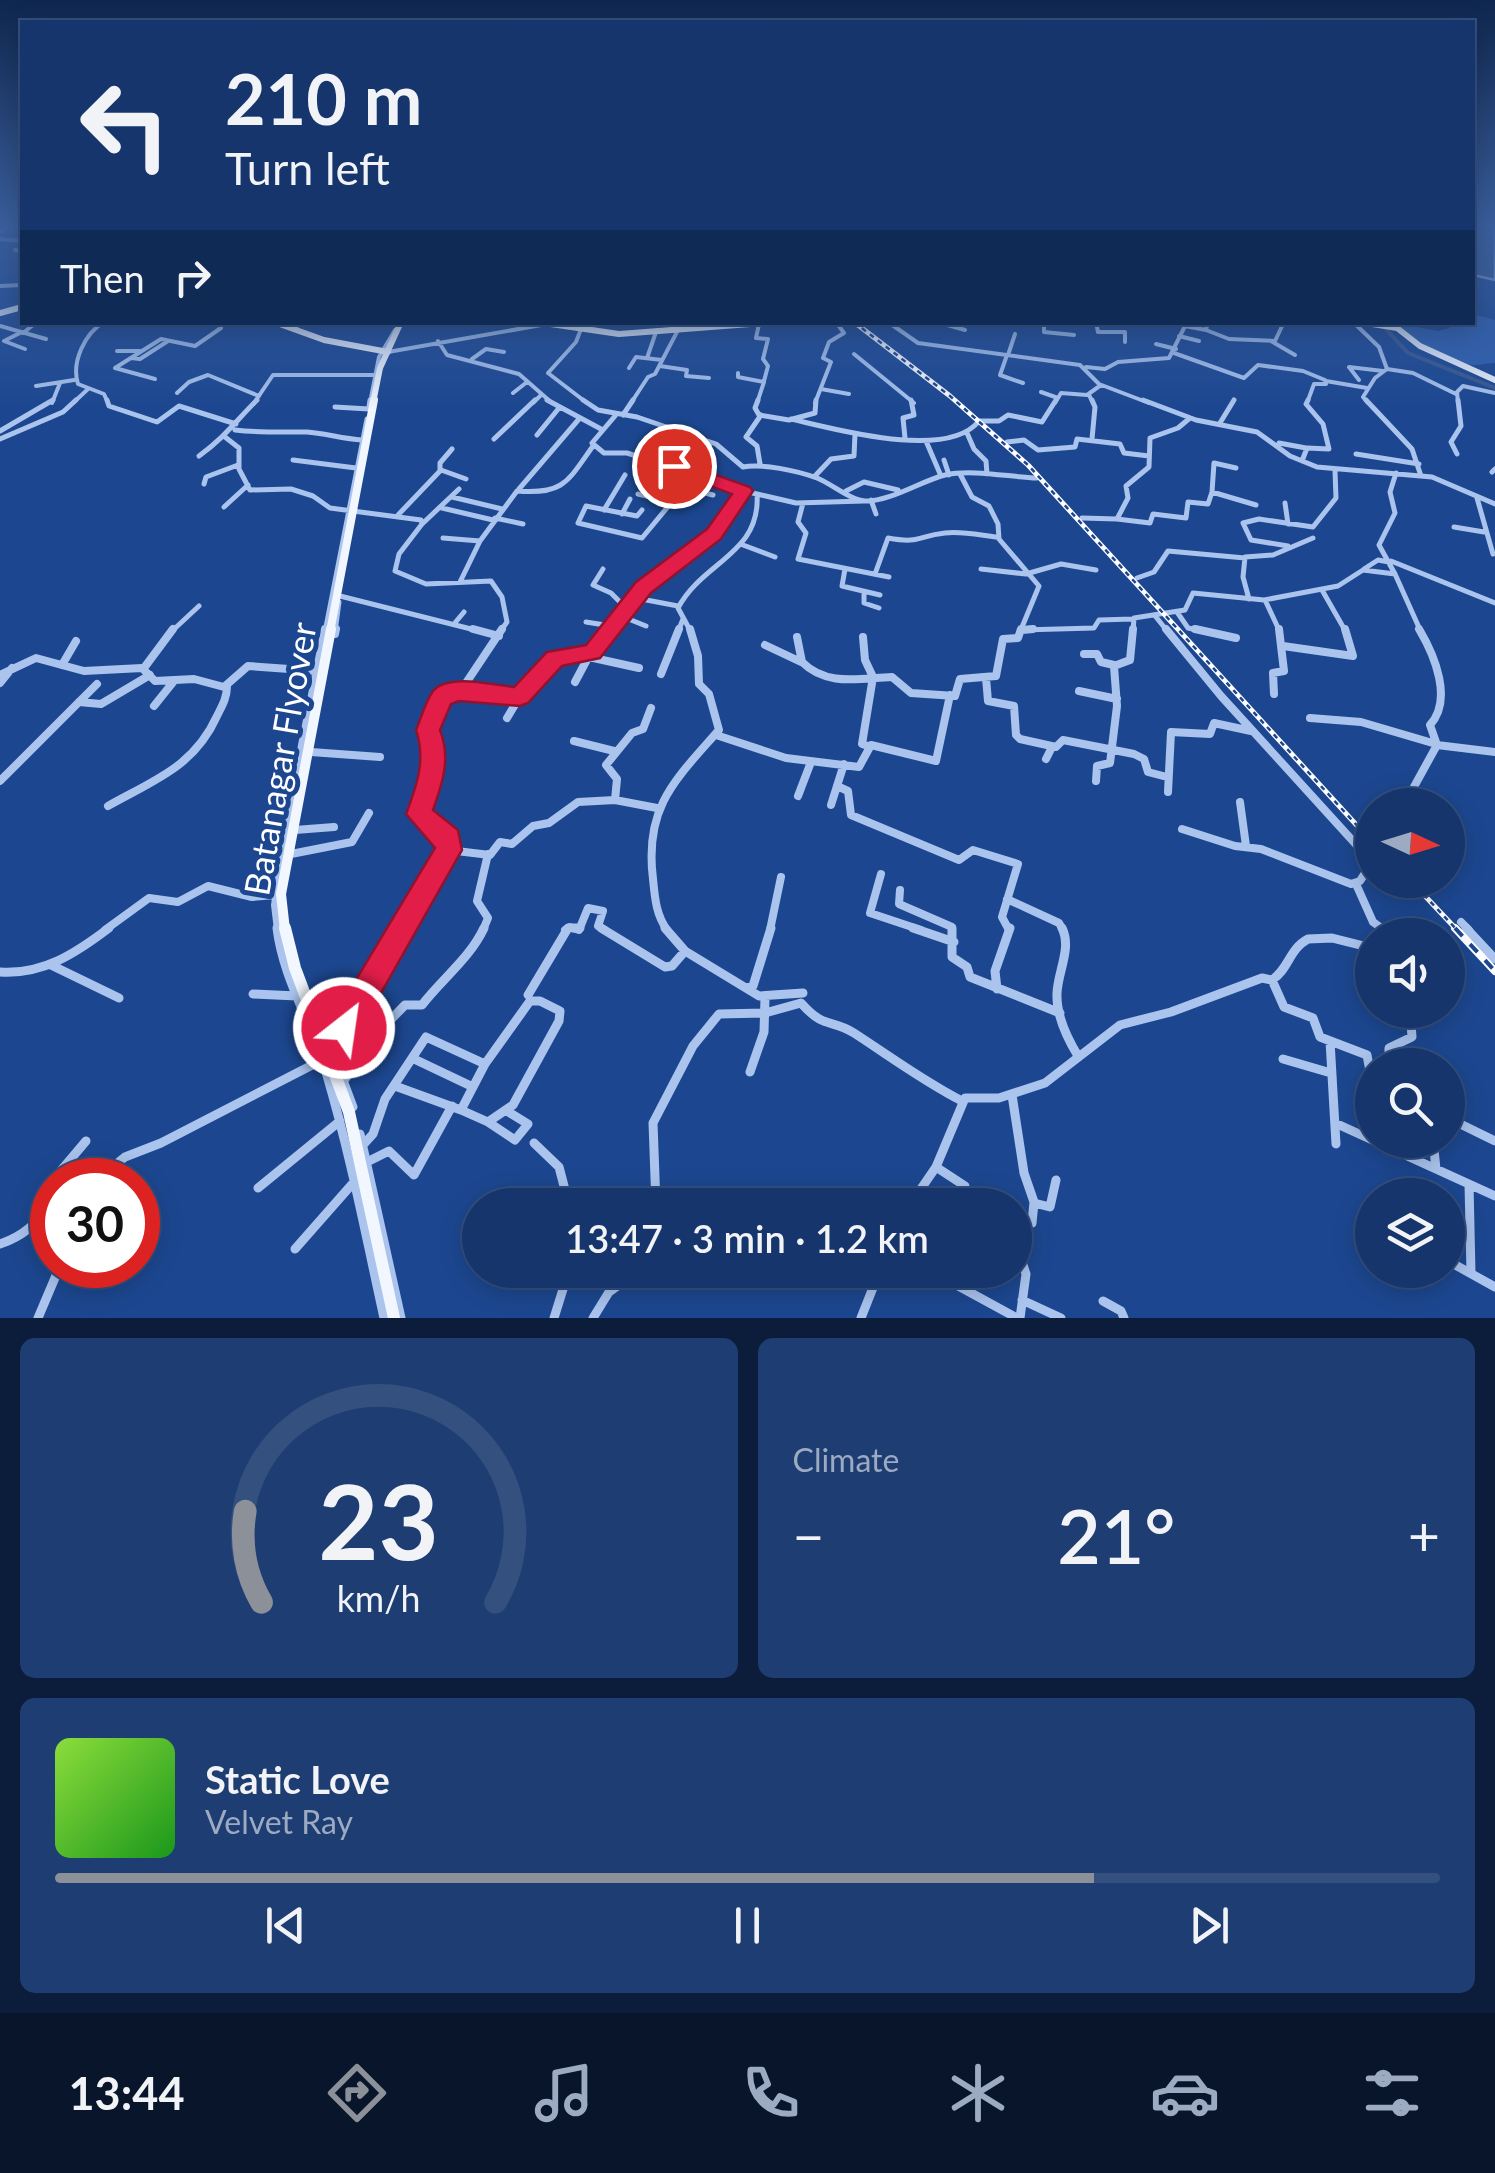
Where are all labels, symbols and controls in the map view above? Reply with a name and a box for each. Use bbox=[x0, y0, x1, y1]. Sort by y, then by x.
text: 210 m bbox=[225, 56, 422, 140]
icon: left bbox=[60, 60, 190, 190]
text: Turn left bbox=[225, 141, 390, 195]
icon: right bbox=[165, 250, 220, 305]
text: Then bbox=[60, 255, 145, 301]
pin bbox=[632, 424, 717, 509]
icon: arrive bbox=[647, 439, 702, 494]
street label: Batanagar Flyover bbox=[234, 619, 324, 898]
north arrow bbox=[1355, 788, 1465, 898]
map controls bbox=[1355, 788, 1465, 1288]
button: sound bbox=[1355, 918, 1465, 1028]
position arrow bbox=[292, 976, 396, 1080]
button: search bbox=[1355, 1048, 1465, 1158]
speed limit sign: 30 bbox=[30, 1158, 160, 1288]
button: layers bbox=[1355, 1178, 1465, 1288]
text: 13:47 · 3 min · 1.2 km bbox=[565, 1215, 929, 1261]
text: Climate bbox=[793, 1440, 899, 1479]
text: 23 bbox=[318, 1457, 439, 1582]
text: 21° bbox=[1057, 1490, 1175, 1580]
text: − bbox=[793, 1502, 824, 1568]
text: + bbox=[1408, 1502, 1440, 1568]
text: km/h bbox=[337, 1577, 421, 1620]
text: Static Love bbox=[205, 1756, 390, 1802]
text: Velvet Ray bbox=[205, 1802, 353, 1841]
icon: previous bbox=[258, 1898, 313, 1953]
icon: pause bbox=[720, 1898, 775, 1953]
icon: next bbox=[1182, 1898, 1237, 1953]
icon: directions bbox=[322, 2058, 392, 2128]
icon: music bbox=[529, 2058, 599, 2128]
icon: phone bbox=[736, 2058, 806, 2128]
icon: climate bbox=[943, 2058, 1013, 2128]
icon: car bbox=[1150, 2058, 1220, 2128]
icon: filters bbox=[1357, 2058, 1427, 2128]
text: 13:44 bbox=[69, 2066, 185, 2120]

